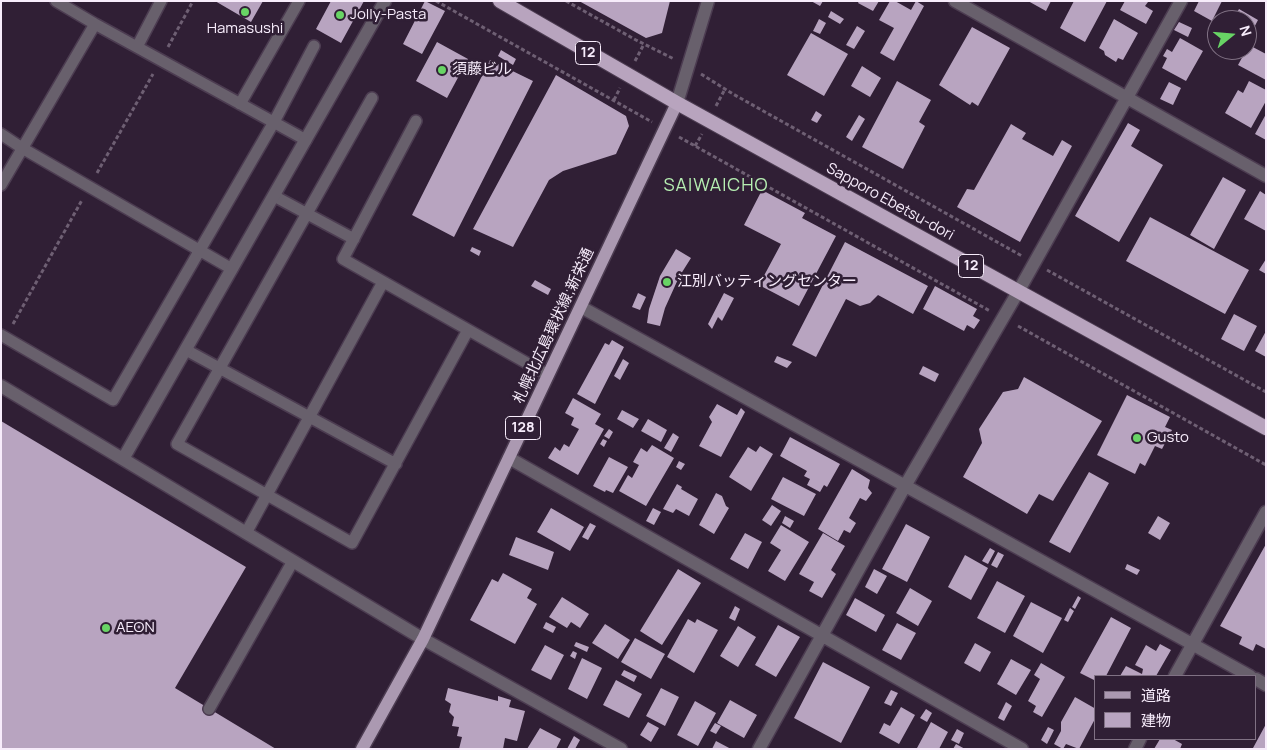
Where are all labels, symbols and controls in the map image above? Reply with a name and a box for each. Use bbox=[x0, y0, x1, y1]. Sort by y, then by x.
marker: Hamasushi bbox=[239, 6, 251, 18]
place label: Jolly-Pasta bbox=[350, 6, 426, 24]
marker: Jolly-Pasta bbox=[334, 9, 346, 21]
north arrow bbox=[1207, 10, 1257, 60]
place label: Hamasushi bbox=[207, 20, 283, 38]
text: N bbox=[1235, 23, 1256, 38]
road number: 12 bbox=[576, 42, 600, 64]
place label: 須藤ビル bbox=[452, 61, 512, 79]
marker: 須藤ビル bbox=[436, 64, 448, 76]
street label: Sapporo Ebetsu-dori bbox=[823, 159, 957, 245]
district label: SAIWAICHO bbox=[662, 175, 770, 197]
street label: 札幌北広島環状線;新栄通 bbox=[510, 245, 598, 407]
road number: 12 bbox=[958, 255, 984, 278]
place label: 江別バッティングセンター bbox=[677, 273, 857, 291]
marker: 江別バッティングセンター bbox=[661, 276, 673, 288]
road number: 128 bbox=[506, 416, 540, 439]
place label: Gusto bbox=[1147, 429, 1189, 447]
marker: Gusto bbox=[1131, 432, 1143, 444]
place label: AEON bbox=[116, 619, 155, 637]
marker: AEON bbox=[100, 622, 112, 634]
legend bbox=[1094, 675, 1257, 740]
text: 道路 bbox=[1141, 685, 1171, 706]
text: 建物 bbox=[1141, 710, 1171, 731]

